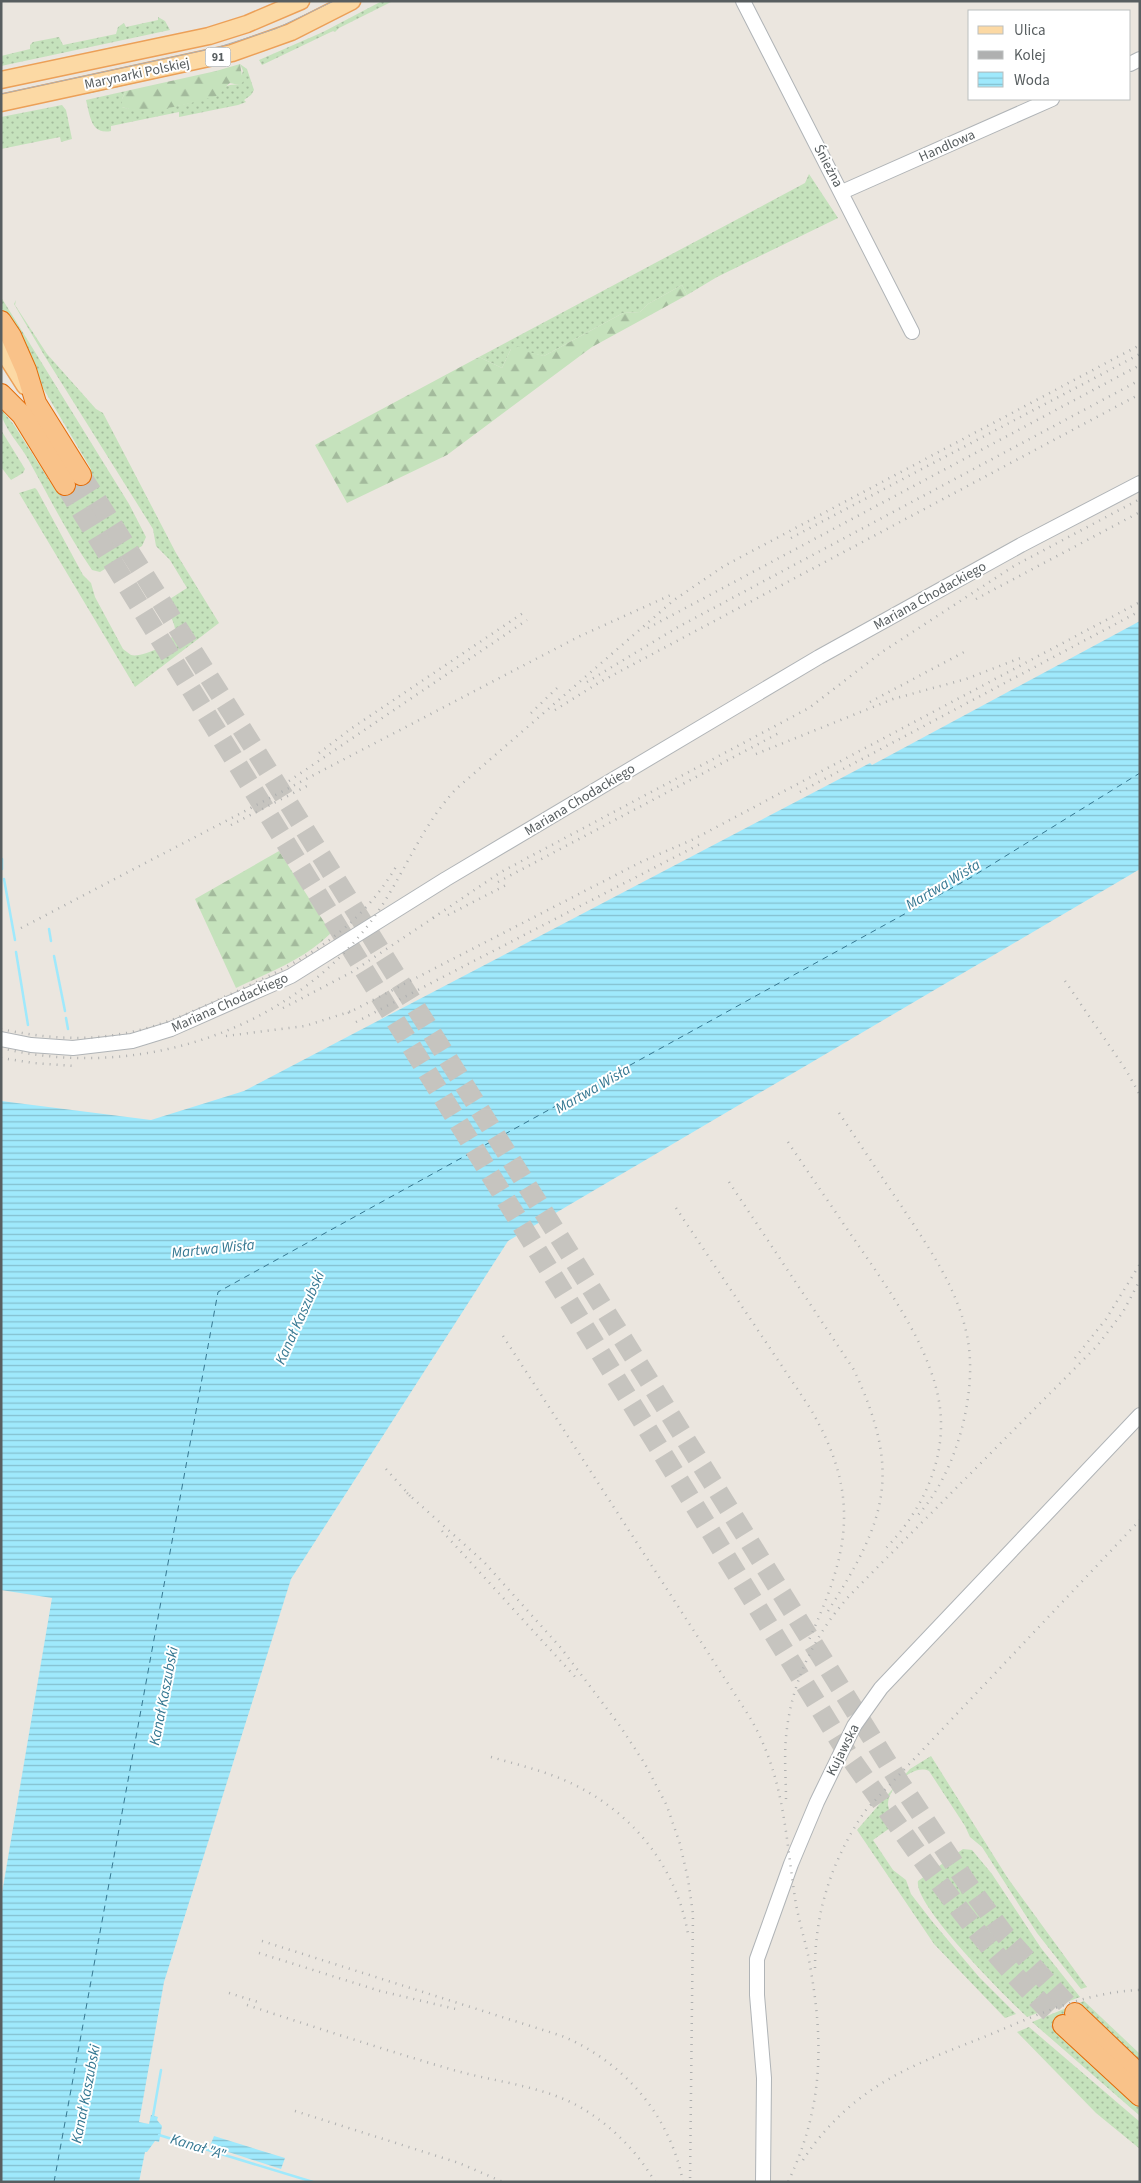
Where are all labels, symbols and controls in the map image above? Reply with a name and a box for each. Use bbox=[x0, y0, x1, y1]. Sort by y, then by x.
legend bbox=[968, 10, 1131, 100]
text: Ulica bbox=[1014, 20, 1045, 41]
text: Kolej bbox=[1014, 45, 1046, 66]
road number: 91 bbox=[206, 48, 230, 66]
street label: Marynarki Polskiej bbox=[83, 53, 191, 95]
text: Woda bbox=[1014, 70, 1050, 91]
street label: Handlowa bbox=[916, 125, 978, 167]
street label: Śnieżna bbox=[808, 141, 848, 191]
street label: Mariana Chodackiego bbox=[870, 557, 990, 635]
street label: Mariana Chodackiego bbox=[521, 759, 639, 841]
water label: Martwa Wisła bbox=[902, 855, 984, 915]
street label: Mariana Chodackiego bbox=[168, 968, 292, 1038]
water label: Martwa Wisła bbox=[552, 1059, 634, 1119]
water label: Martwa Wisła bbox=[170, 1234, 256, 1264]
water label: Kanał Kaszubski bbox=[270, 1268, 330, 1368]
water label: Kanał Kaszubski bbox=[144, 1644, 184, 1747]
street label: Kujawska bbox=[821, 1721, 865, 1779]
water label: Kanał Kaszubski bbox=[66, 2042, 106, 2145]
water label: Kanał "A" bbox=[168, 2129, 229, 2166]

